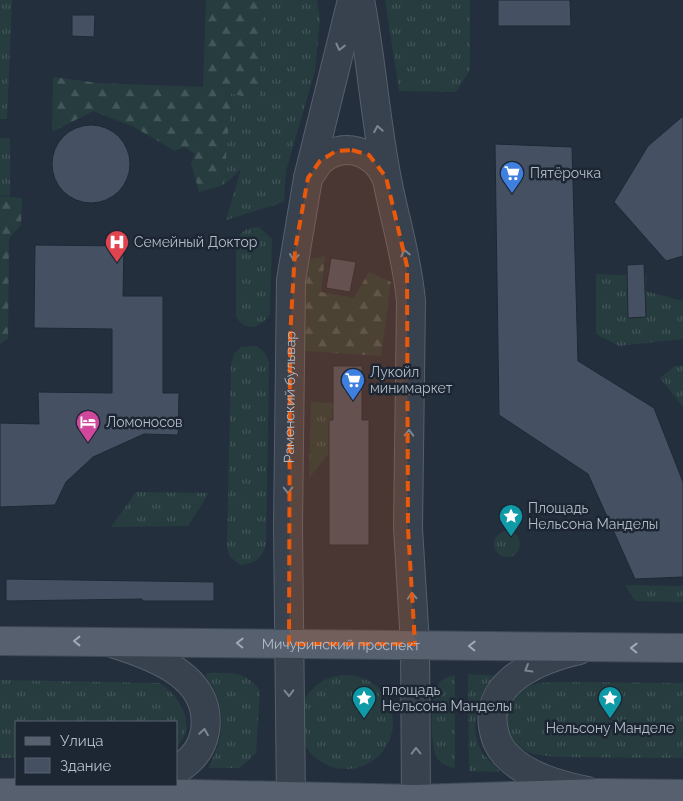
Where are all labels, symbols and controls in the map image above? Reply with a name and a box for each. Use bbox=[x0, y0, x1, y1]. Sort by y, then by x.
one-way arrow bbox=[335, 43, 346, 52]
one-way arrow bbox=[374, 124, 384, 133]
supermarket icon: Пятёрочка bbox=[499, 160, 525, 194]
place label: Пятёрочка bbox=[530, 165, 601, 181]
hospital icon: Семейный Доктор bbox=[104, 229, 130, 263]
place label: Семейный Доктор bbox=[134, 234, 258, 250]
one-way arrow bbox=[400, 249, 411, 258]
one-way arrow bbox=[289, 254, 300, 262]
street label: Раменский бульвар bbox=[281, 330, 298, 463]
place label: Лукойл минимаркет bbox=[370, 364, 453, 396]
supermarket icon: Лукойл минимаркет bbox=[340, 367, 366, 401]
hotel icon: Ломоносов bbox=[75, 409, 101, 443]
place label: Ломоносов bbox=[106, 414, 183, 430]
one-way arrow bbox=[404, 429, 414, 436]
one-way arrow bbox=[283, 486, 293, 494]
place label: Площадь Нельсона Манделы bbox=[528, 500, 658, 532]
place icon: Площадь Нельсона Манделы bbox=[498, 503, 524, 537]
one-way arrow bbox=[406, 591, 417, 599]
one-way arrow bbox=[73, 636, 81, 646]
street label: Мичуринский проспект bbox=[262, 636, 421, 653]
one-way arrow bbox=[236, 638, 244, 648]
one-way arrow bbox=[468, 641, 476, 651]
one-way arrow bbox=[630, 643, 638, 653]
one-way arrow bbox=[524, 663, 533, 673]
place label: площадь Нельсона Манделы bbox=[382, 682, 512, 714]
place icon: площадь Нельсона Манделы bbox=[351, 685, 377, 719]
place icon: Нельсону Манделе bbox=[597, 685, 623, 719]
one-way arrow bbox=[284, 689, 295, 697]
place label: Нельсону Манделе bbox=[546, 720, 674, 736]
legend bbox=[15, 721, 178, 786]
one-way arrow bbox=[199, 728, 209, 737]
text: Улица bbox=[60, 732, 104, 750]
one-way arrow bbox=[411, 746, 421, 754]
text: Здание bbox=[60, 757, 112, 775]

